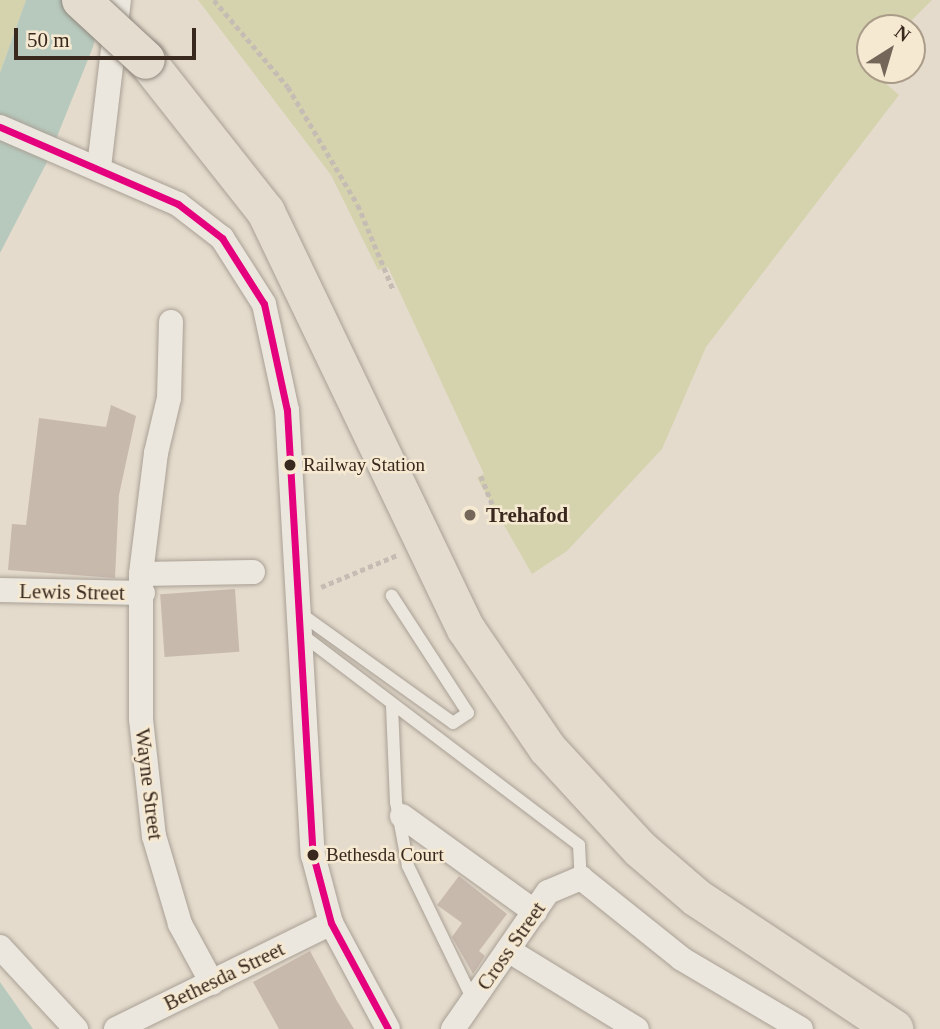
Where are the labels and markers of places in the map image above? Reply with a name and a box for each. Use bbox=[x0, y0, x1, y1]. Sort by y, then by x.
place label: Railway Station bbox=[303, 454, 425, 476]
marker: Railway Station bbox=[283, 458, 297, 472]
place label: Trehafod bbox=[486, 502, 568, 528]
marker: Trehafod bbox=[460, 505, 480, 525]
place label: Bethesda Court bbox=[326, 844, 444, 866]
marker: Bethesda Court bbox=[306, 848, 320, 862]

